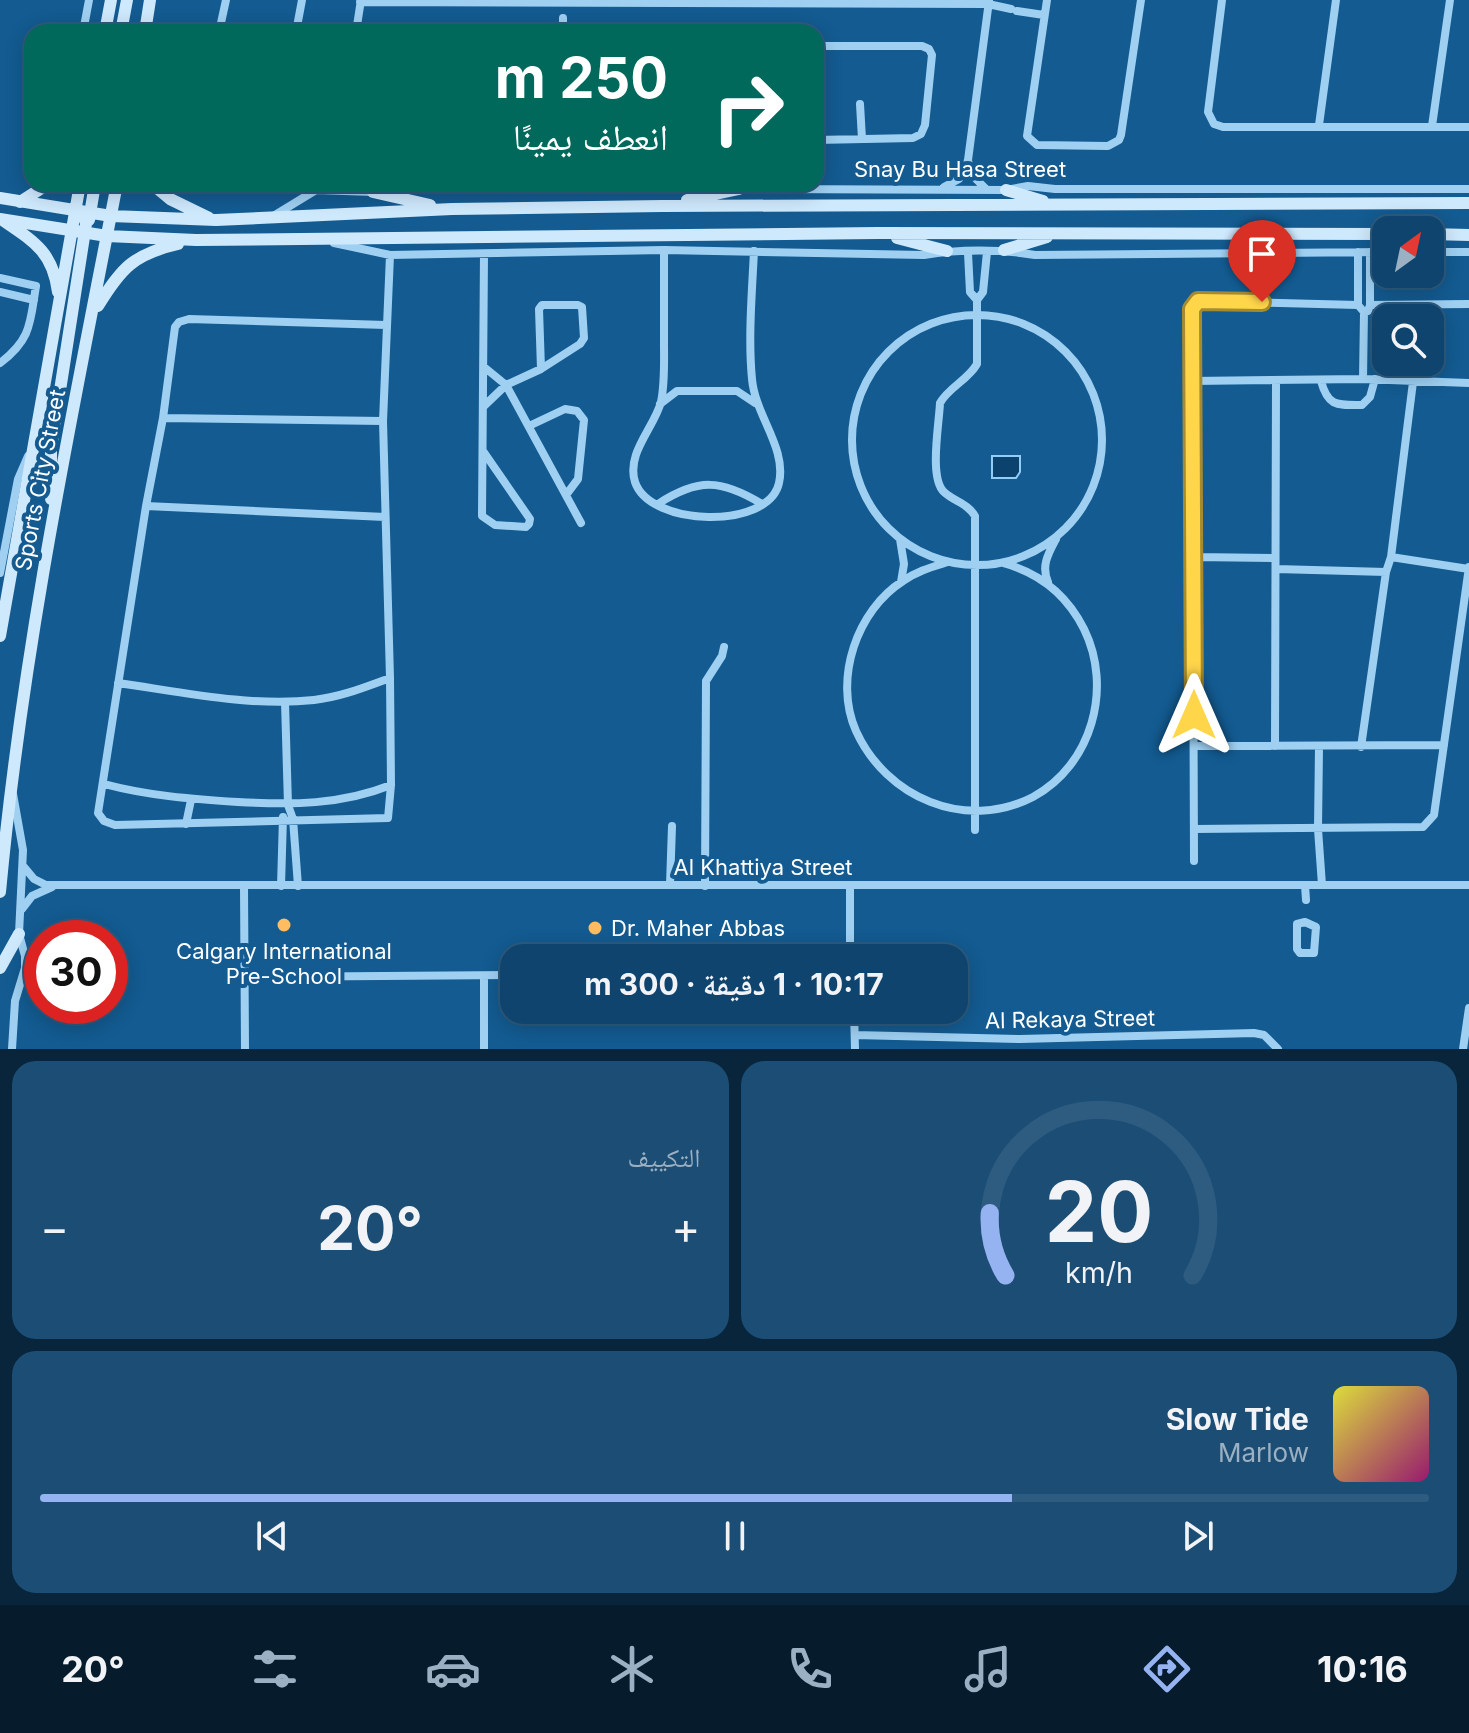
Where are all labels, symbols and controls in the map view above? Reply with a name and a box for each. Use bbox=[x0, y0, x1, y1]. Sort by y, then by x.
text: 250 m bbox=[495, 44, 668, 112]
icon: right bbox=[696, 56, 800, 160]
text: انعطف يمينًا bbox=[513, 115, 668, 159]
street label: Snay Bu Hasa Street bbox=[854, 156, 1066, 182]
north arrow bbox=[1372, 216, 1444, 288]
map controls bbox=[1372, 216, 1444, 376]
pin bbox=[1228, 220, 1296, 302]
icon: arrive bbox=[1240, 232, 1284, 276]
button: search bbox=[1372, 304, 1444, 376]
street label: Sports City Street bbox=[10, 387, 70, 573]
position arrow bbox=[1152, 673, 1236, 757]
street label: Al Khattiya Street bbox=[674, 854, 852, 880]
place label: Dr. Maher Abbas bbox=[611, 915, 785, 941]
marker: Calgary International Pre-School bbox=[275, 916, 293, 934]
marker: Dr. Maher Abbas bbox=[586, 919, 604, 937]
speed limit sign: 30 bbox=[24, 920, 128, 1024]
place label: Calgary International Pre-School bbox=[176, 938, 392, 989]
text: 10:17 · 1 دقيقة · 300 m bbox=[584, 966, 884, 1002]
street label: Al Rekaya Street bbox=[985, 1005, 1155, 1033]
text: التكييف bbox=[628, 1142, 701, 1173]
text: 20 bbox=[1045, 1161, 1153, 1262]
text: 20° bbox=[317, 1192, 423, 1264]
text: − bbox=[40, 1201, 69, 1255]
text: + bbox=[671, 1201, 700, 1255]
text: km/h bbox=[1065, 1255, 1133, 1290]
text: Slow Tide bbox=[1166, 1401, 1309, 1437]
text: Marlow bbox=[1218, 1437, 1309, 1468]
icon: previous bbox=[250, 1514, 294, 1558]
icon: pause bbox=[713, 1514, 757, 1558]
icon: next bbox=[1176, 1514, 1220, 1558]
icon: filters bbox=[247, 1641, 303, 1697]
icon: car bbox=[425, 1641, 481, 1697]
icon: climate bbox=[604, 1641, 660, 1697]
icon: phone bbox=[782, 1641, 838, 1697]
icon: music bbox=[960, 1641, 1016, 1697]
icon: directions bbox=[1139, 1641, 1195, 1697]
text: 20° bbox=[61, 1647, 125, 1691]
text: 10:16 bbox=[1317, 1647, 1408, 1691]

